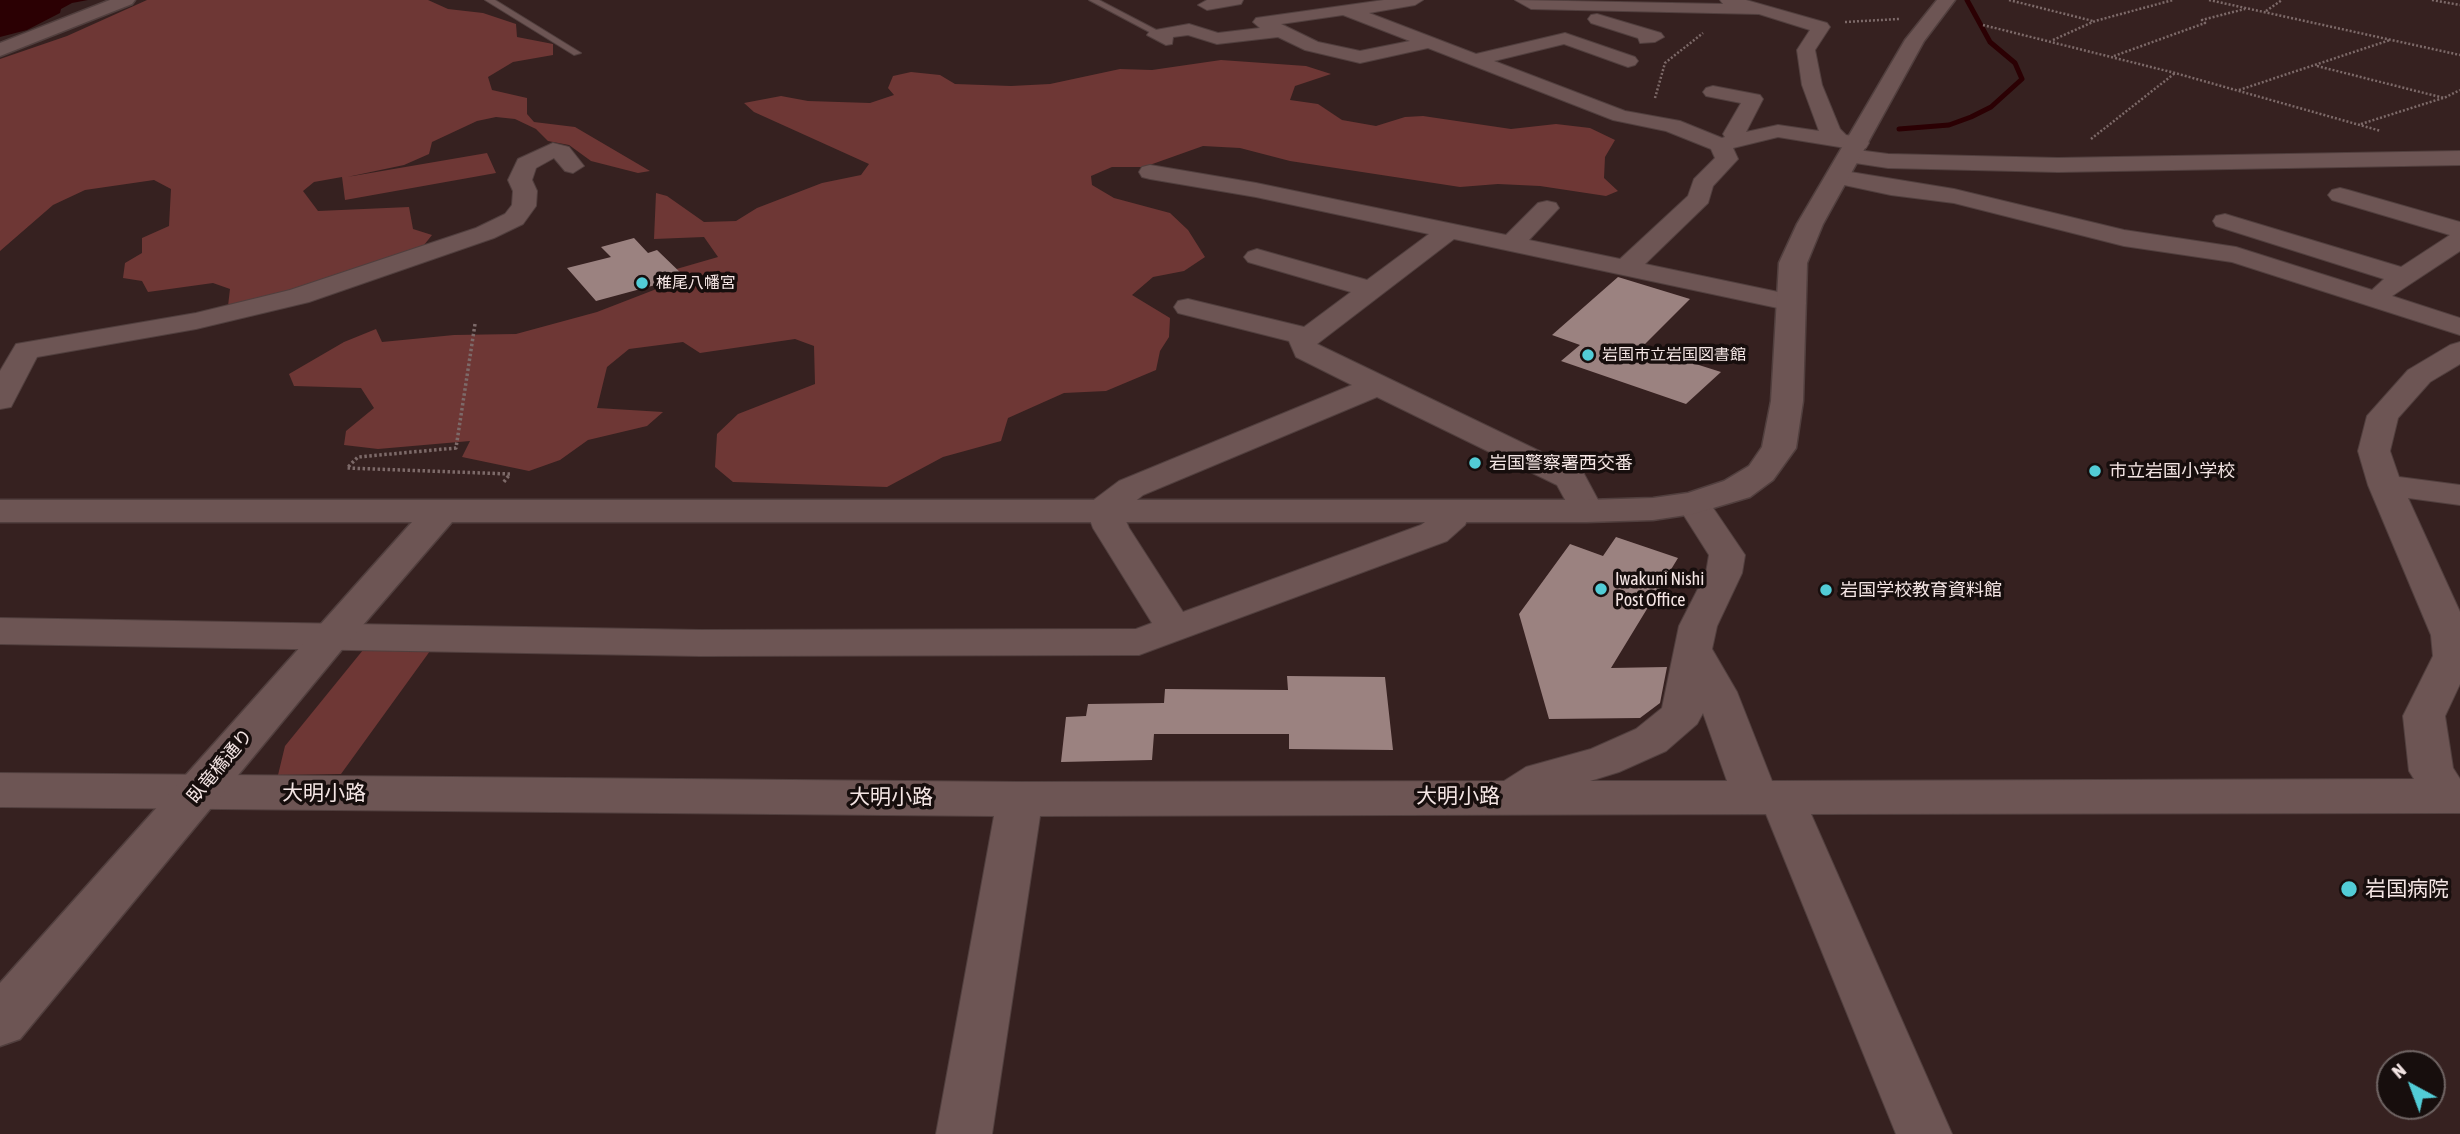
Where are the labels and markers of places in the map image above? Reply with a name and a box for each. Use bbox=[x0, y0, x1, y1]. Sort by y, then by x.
place label: 椎尾八幡宮 bbox=[656, 273, 736, 293]
marker: 椎尾八幡宮 bbox=[634, 275, 650, 291]
place label: 岩国市立岩国図書館 bbox=[1602, 345, 1746, 365]
marker: 岩国市立岩国図書館 bbox=[1580, 347, 1596, 363]
place label: 岩国警察署西交番 bbox=[1489, 452, 1633, 474]
marker: 岩国警察署西交番 bbox=[1467, 455, 1483, 471]
place label: 市立岩国小学校 bbox=[2109, 460, 2235, 482]
marker: 市立岩国小学校 bbox=[2087, 463, 2103, 479]
place label: Iwakuni Nishi Post Office bbox=[1615, 568, 1704, 610]
place label: 岩国学校教育資料館 bbox=[1840, 579, 2002, 601]
marker: Iwakuni Nishi Post Office bbox=[1593, 581, 1609, 597]
marker: 岩国学校教育資料館 bbox=[1818, 582, 1834, 598]
place label: 岩国病院 bbox=[2365, 876, 2449, 902]
marker: 岩国病院 bbox=[2339, 879, 2359, 899]

